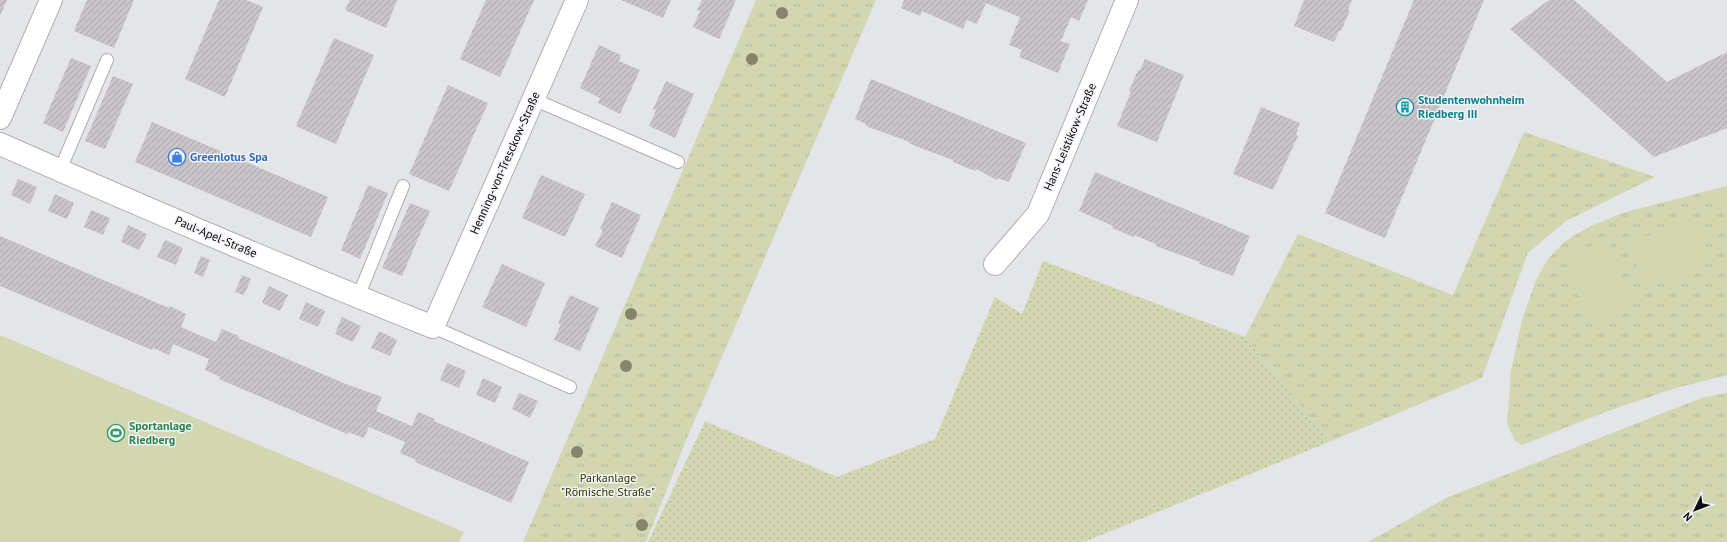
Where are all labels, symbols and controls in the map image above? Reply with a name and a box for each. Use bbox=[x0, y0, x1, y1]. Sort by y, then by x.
street label: Hans-Leistikow-Straße bbox=[1040, 81, 1099, 193]
street label: Henning-von-Tresckow-Straße bbox=[466, 89, 543, 236]
place label: Studentenwohnheim Riedberg III bbox=[1418, 92, 1525, 121]
building icon: Studentenwohnheim Riedberg III bbox=[1395, 97, 1415, 117]
shop icon: Greenlotus Spa bbox=[167, 147, 187, 167]
place label: Greenlotus Spa bbox=[190, 149, 268, 164]
street label: Paul-Apel-Straße bbox=[173, 213, 259, 261]
place label: Sportanlage Riedberg bbox=[129, 418, 192, 447]
sports icon: Sportanlage Riedberg bbox=[106, 423, 126, 443]
park label: Parkanlage "Römische Straße" bbox=[561, 470, 655, 499]
north arrow bbox=[1675, 490, 1715, 530]
text: N bbox=[1680, 509, 1695, 524]

